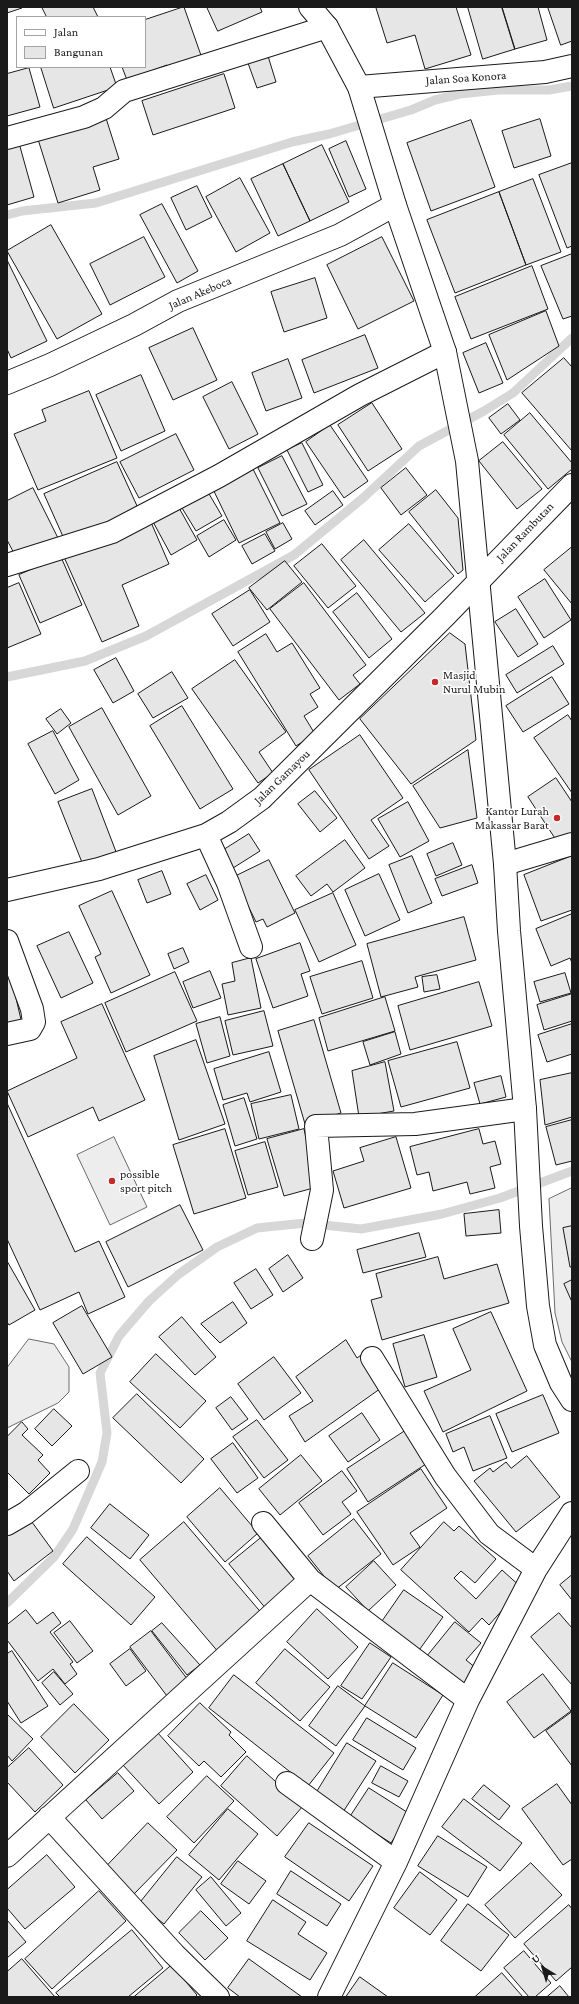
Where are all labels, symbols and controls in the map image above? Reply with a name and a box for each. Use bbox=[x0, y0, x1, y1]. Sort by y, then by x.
legend bbox=[16, 16, 146, 68]
text: Jalan bbox=[54, 25, 78, 39]
text: Bangunan bbox=[54, 45, 103, 59]
street label: Jalan Soa Konora bbox=[425, 68, 507, 88]
street label: Jalan Akeboca bbox=[166, 273, 234, 313]
street label: Jalan Rambutan bbox=[493, 499, 557, 565]
place label: Masjid Nurul Mubin bbox=[443, 668, 505, 696]
marker: Masjid Nurul Mubin bbox=[430, 677, 440, 687]
street label: Jalan Gamayou bbox=[251, 747, 313, 807]
place label: Kantor Lurah Makassar Barat bbox=[475, 804, 549, 832]
marker: Kantor Lurah Makassar Barat bbox=[552, 813, 562, 823]
place label: possible sport pitch bbox=[120, 1167, 172, 1195]
marker: possible sport pitch bbox=[107, 1176, 117, 1186]
north arrow bbox=[523, 1948, 563, 1988]
text: U bbox=[529, 1951, 542, 1966]

